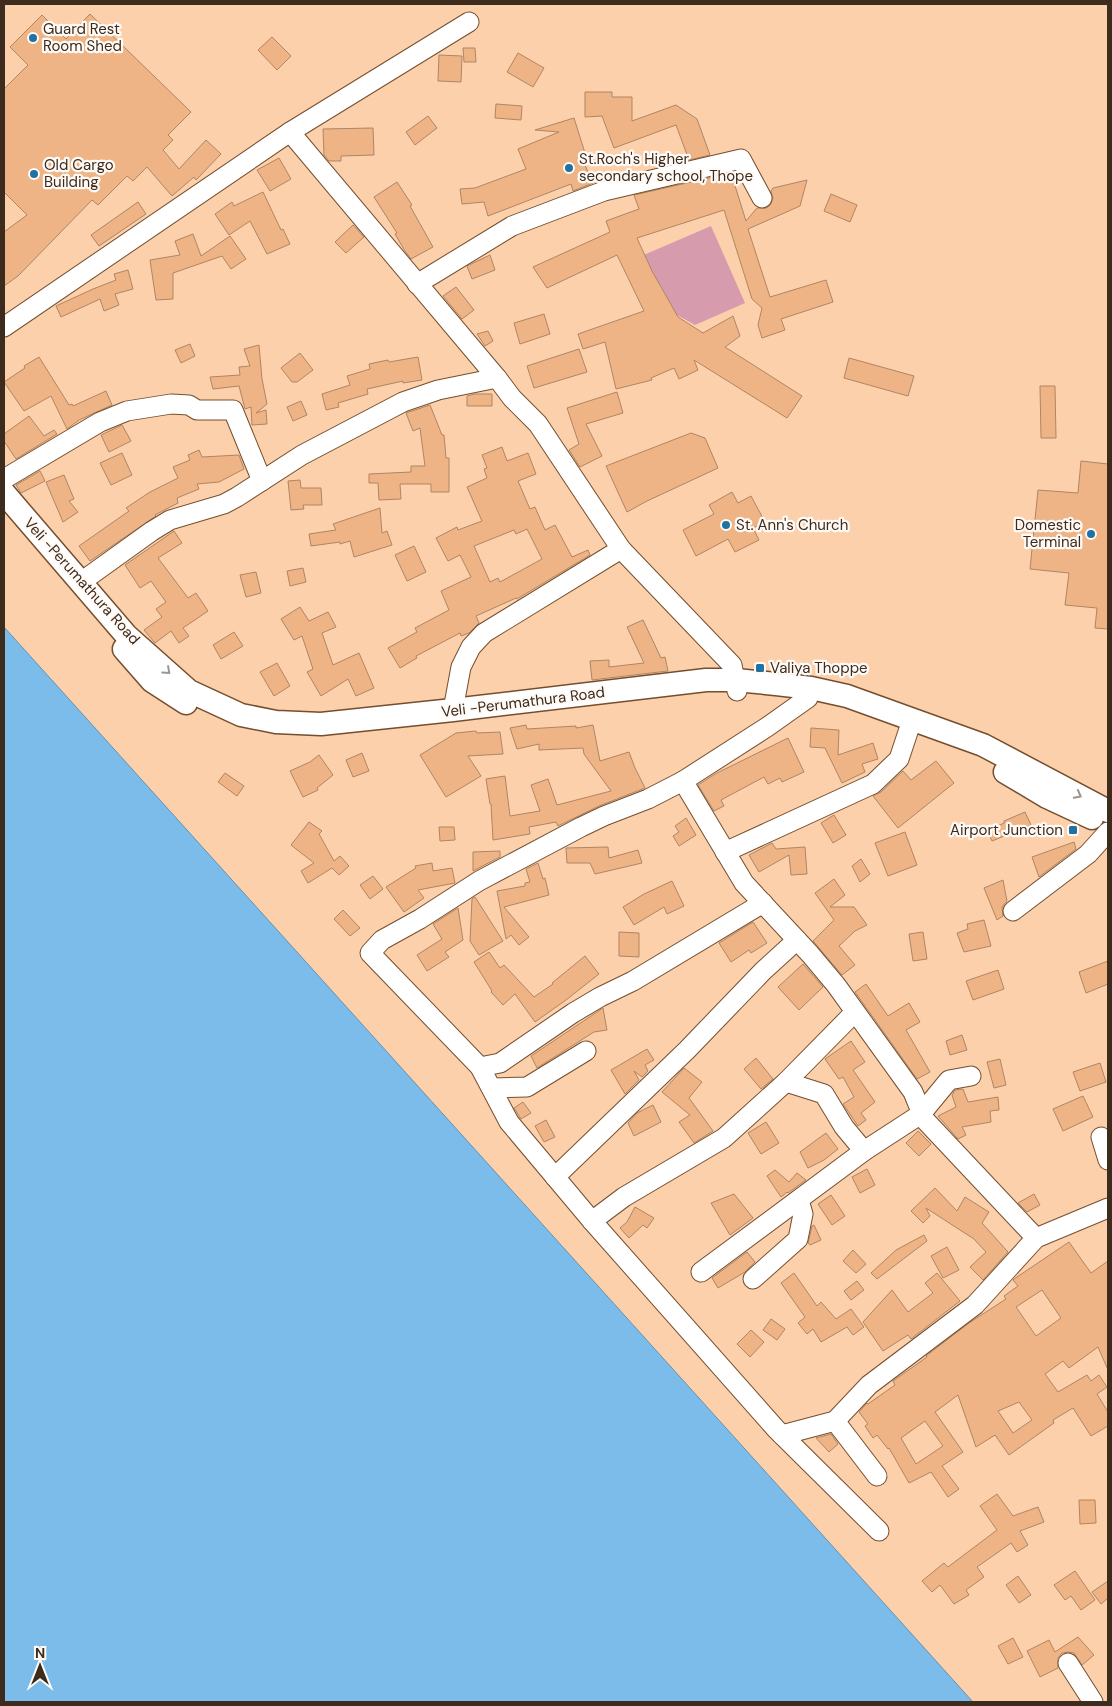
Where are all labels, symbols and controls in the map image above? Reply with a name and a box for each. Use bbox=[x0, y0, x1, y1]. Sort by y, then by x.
place label: Guard Rest Room Shed bbox=[43, 19, 122, 56]
marker: Guard Rest Room Shed bbox=[27, 32, 39, 44]
place label: St.Roch's Higher secondary school, Thope bbox=[579, 149, 753, 186]
place label: Old Cargo Building bbox=[44, 155, 114, 192]
marker: St.Roch's Higher secondary school, Thope bbox=[563, 162, 575, 174]
marker: Old Cargo Building bbox=[28, 168, 40, 180]
street label: Veli -Perumathura Road bbox=[19, 513, 145, 649]
place label: St. Ann's Church bbox=[736, 515, 848, 535]
place label: Domestic Terminal bbox=[1015, 515, 1081, 552]
marker: St. Ann's Church bbox=[720, 519, 732, 531]
marker: Domestic Terminal bbox=[1085, 528, 1097, 540]
place label: Valiya Thoppe bbox=[770, 658, 868, 678]
marker: Valiya Thoppe bbox=[754, 662, 766, 674]
one-way arrow bbox=[161, 665, 170, 674]
street label: Veli -Perumathura Road bbox=[440, 682, 606, 722]
one-way arrow bbox=[1073, 789, 1082, 799]
place label: Airport Junction bbox=[950, 820, 1063, 840]
marker: Airport Junction bbox=[1067, 824, 1079, 836]
north arrow bbox=[15, 1641, 65, 1691]
text: N bbox=[35, 1644, 45, 1662]

